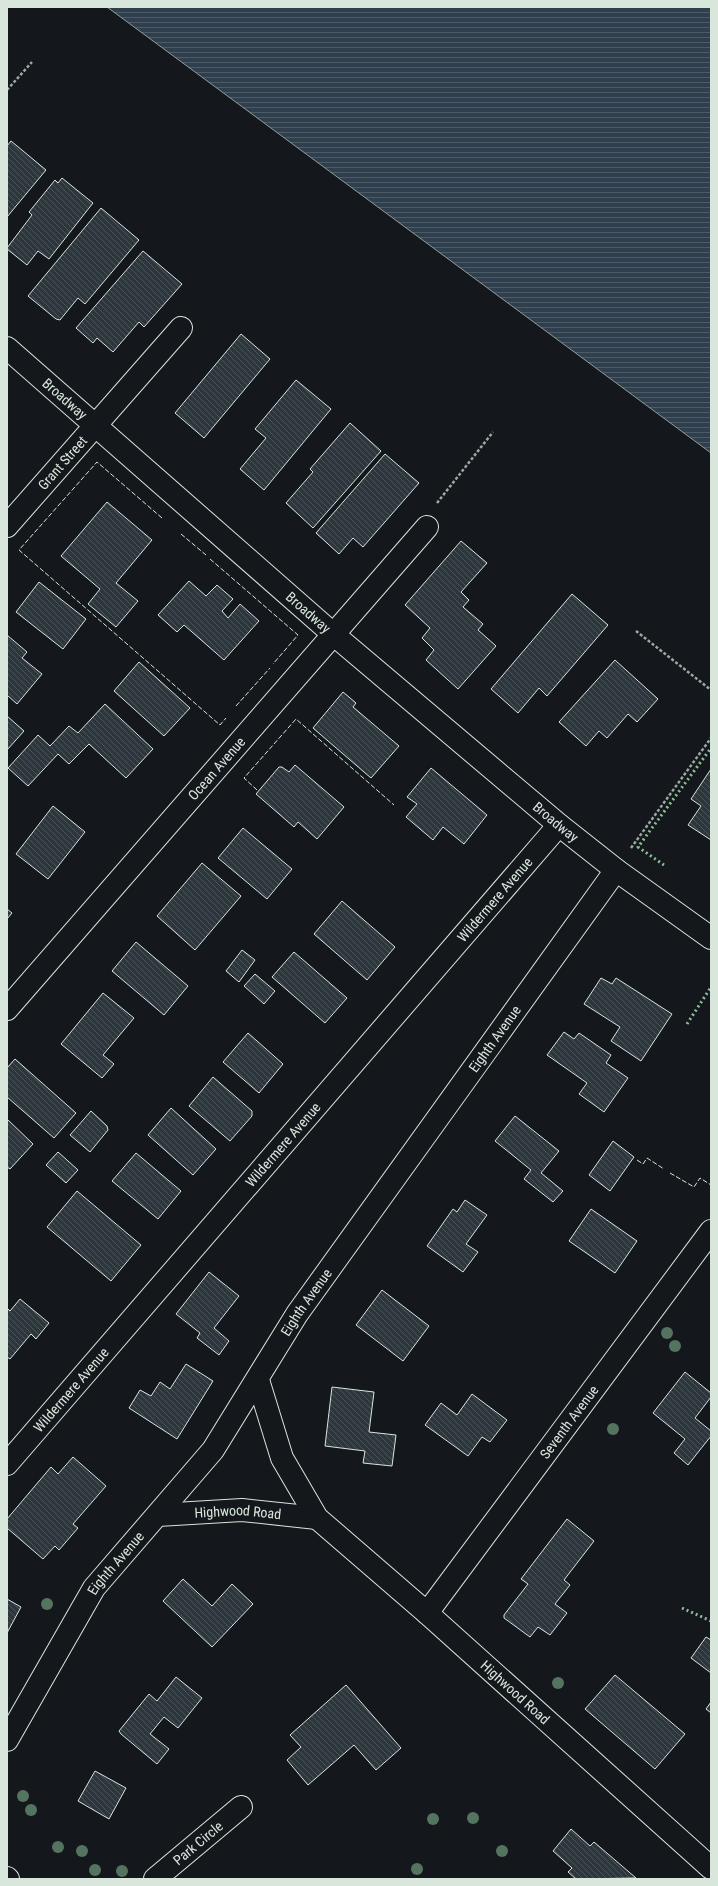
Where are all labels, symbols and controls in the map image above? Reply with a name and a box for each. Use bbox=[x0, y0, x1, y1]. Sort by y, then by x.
street label: Broadway bbox=[39, 375, 91, 423]
street label: Grant Street bbox=[35, 433, 90, 493]
street label: Broadway bbox=[283, 589, 334, 636]
street label: Ocean Avenue bbox=[185, 733, 249, 803]
street label: Broadway bbox=[530, 798, 582, 845]
street label: Wildermere Avenue bbox=[454, 854, 536, 945]
street label: Eighth Avenue bbox=[465, 1002, 524, 1075]
street label: Wildermere Avenue bbox=[242, 1099, 324, 1190]
street label: Eighth Avenue bbox=[277, 1265, 335, 1339]
street label: Wildermere Avenue bbox=[30, 1344, 112, 1435]
street label: Seventh Avenue bbox=[536, 1382, 602, 1462]
street label: Highwood Road bbox=[194, 1502, 282, 1522]
street label: Eighth Avenue bbox=[84, 1528, 147, 1597]
street label: Highwood Road bbox=[478, 1657, 553, 1727]
street label: Park Circle bbox=[170, 1817, 226, 1868]

